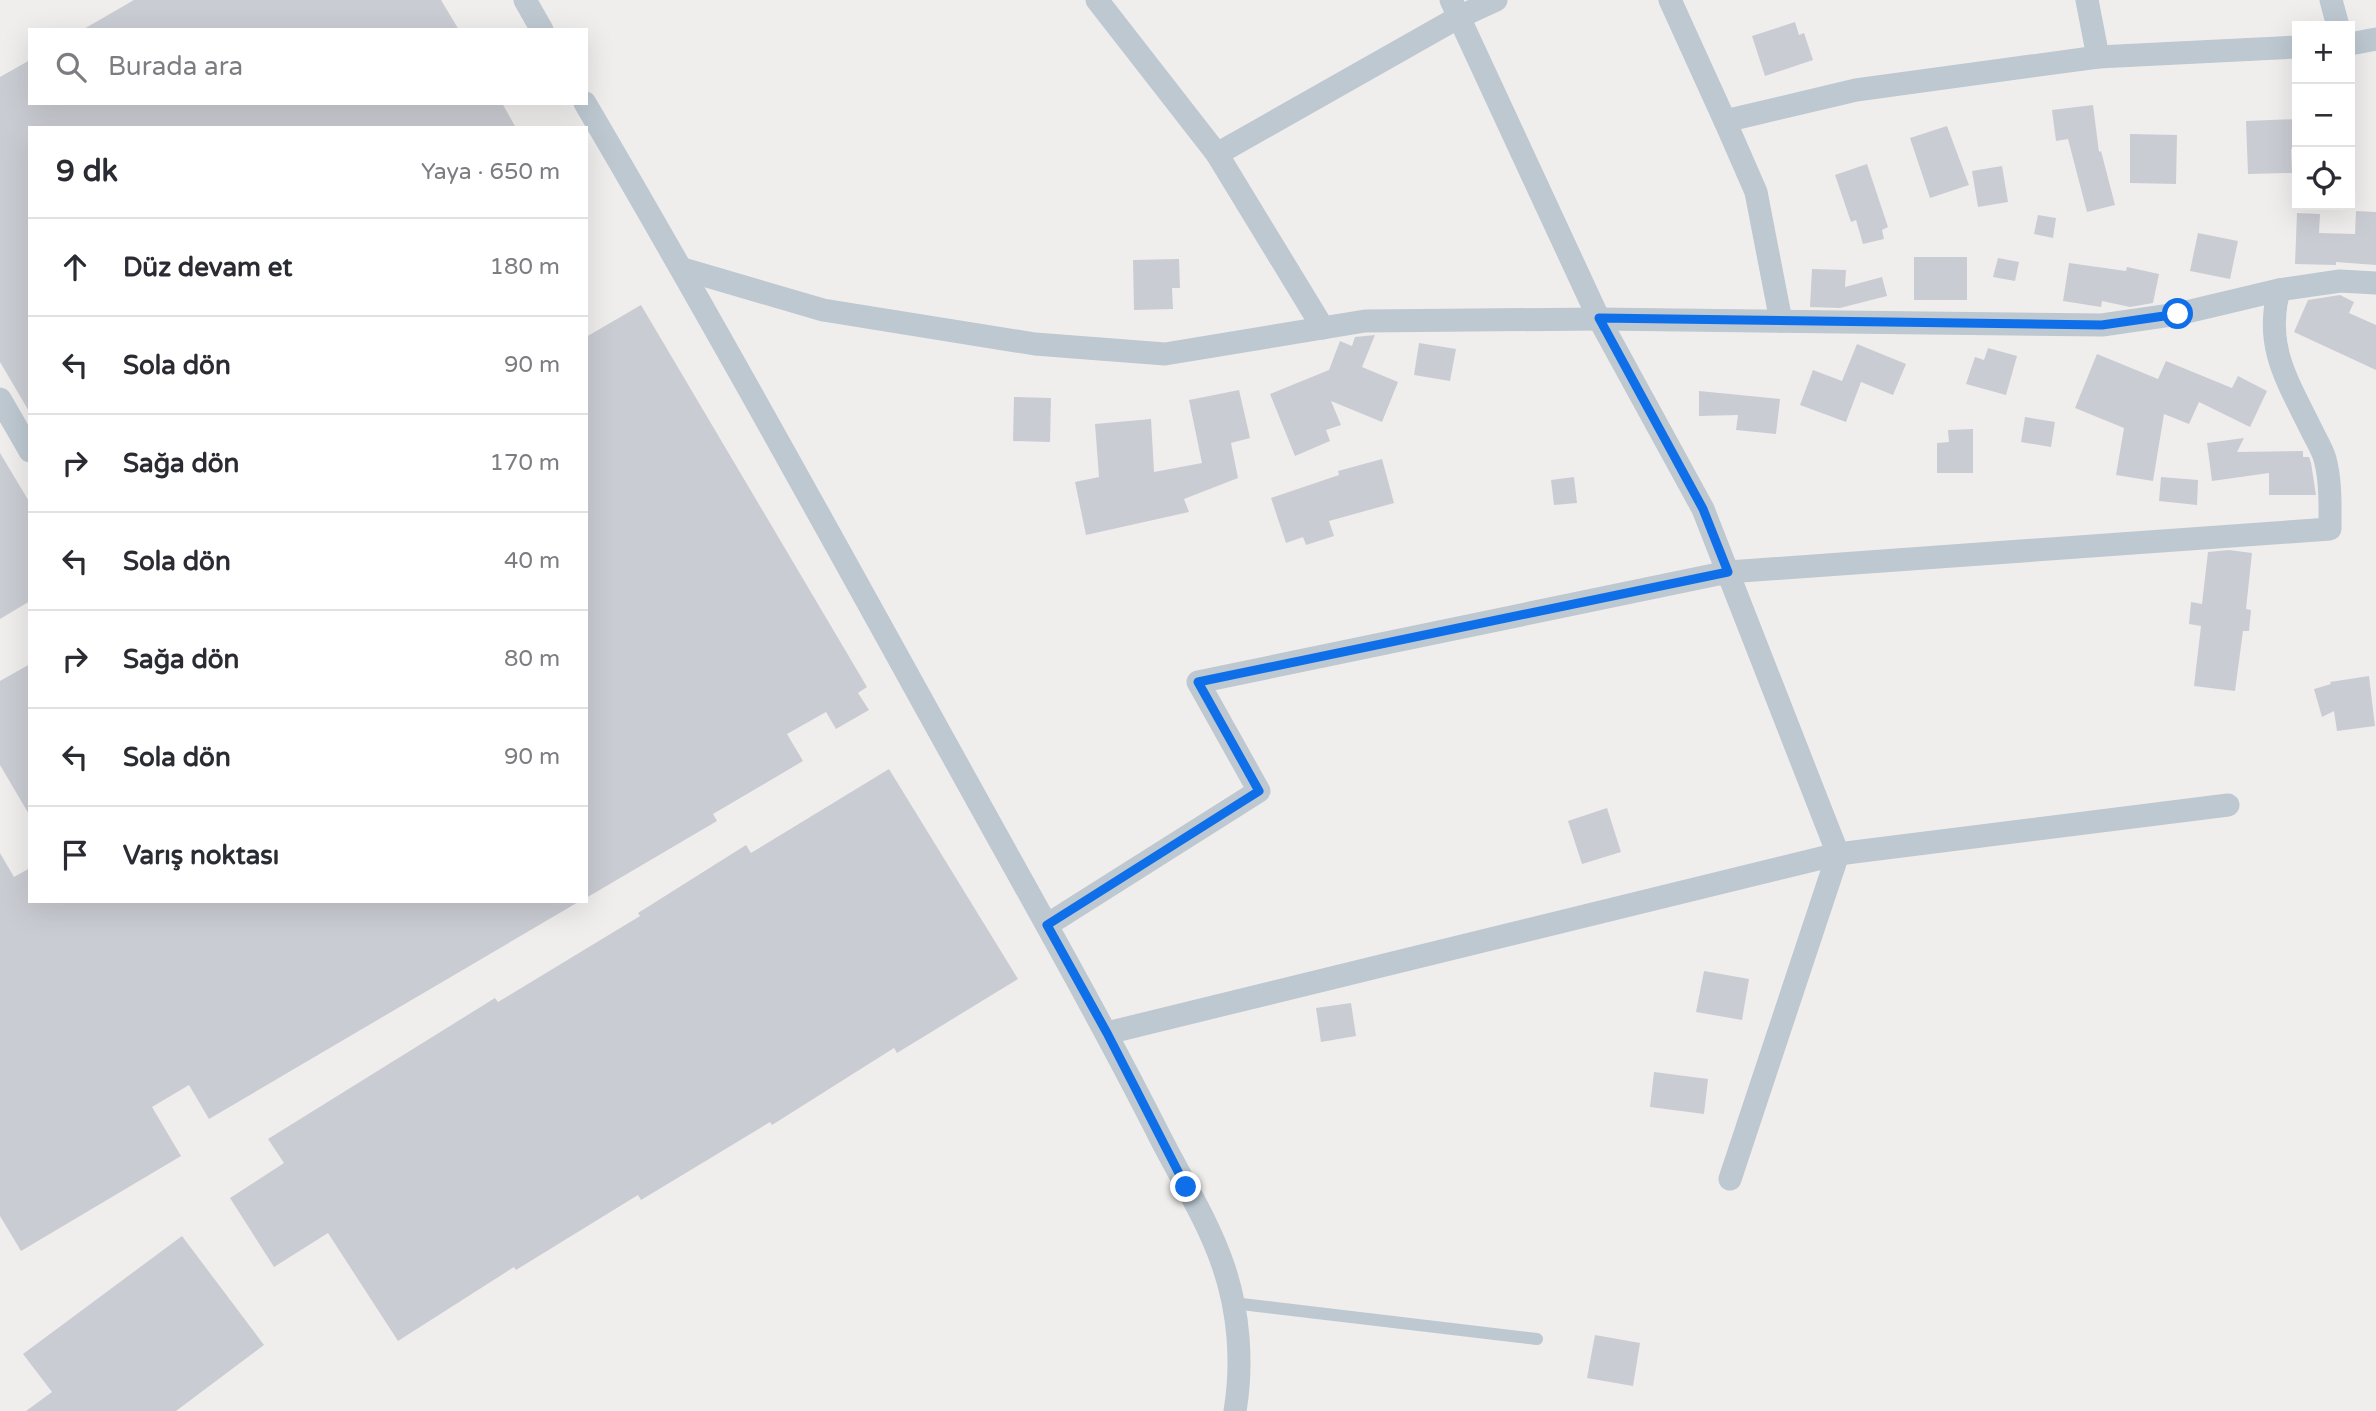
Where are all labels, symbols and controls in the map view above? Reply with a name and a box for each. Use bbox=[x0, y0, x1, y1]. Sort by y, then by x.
map controls bbox=[2292, 21, 2355, 210]
button: + bbox=[2292, 21, 2355, 84]
search box bbox=[28, 28, 588, 105]
icon: search bbox=[52, 48, 90, 86]
text: Burada ara bbox=[108, 51, 243, 82]
button: − bbox=[2292, 84, 2355, 147]
button: locate bbox=[2292, 147, 2355, 210]
text: 9 dk bbox=[56, 153, 118, 190]
text: Yaya · 650 m bbox=[421, 158, 560, 186]
icon: ahead bbox=[56, 248, 94, 286]
text: Düz devam et bbox=[123, 252, 292, 283]
text: 180 m bbox=[490, 253, 560, 281]
route start bbox=[2162, 298, 2193, 329]
icon: left bbox=[56, 346, 94, 384]
text: Sola dön bbox=[123, 350, 231, 381]
text: 90 m bbox=[504, 351, 560, 379]
icon: right bbox=[56, 444, 94, 482]
text: Sağa dön bbox=[123, 448, 239, 479]
text: 170 m bbox=[490, 449, 560, 477]
icon: left bbox=[56, 542, 94, 580]
text: Sola dön bbox=[123, 546, 231, 577]
text: 40 m bbox=[504, 547, 560, 575]
icon: right bbox=[56, 640, 94, 678]
text: Sağa dön bbox=[123, 644, 239, 675]
text: 80 m bbox=[504, 645, 560, 673]
icon: left bbox=[56, 738, 94, 776]
text: Sola dön bbox=[123, 742, 231, 773]
text: 90 m bbox=[504, 743, 560, 771]
icon: arrive bbox=[56, 836, 94, 874]
text: Varış noktası bbox=[123, 840, 279, 871]
route end bbox=[1170, 1171, 1201, 1202]

